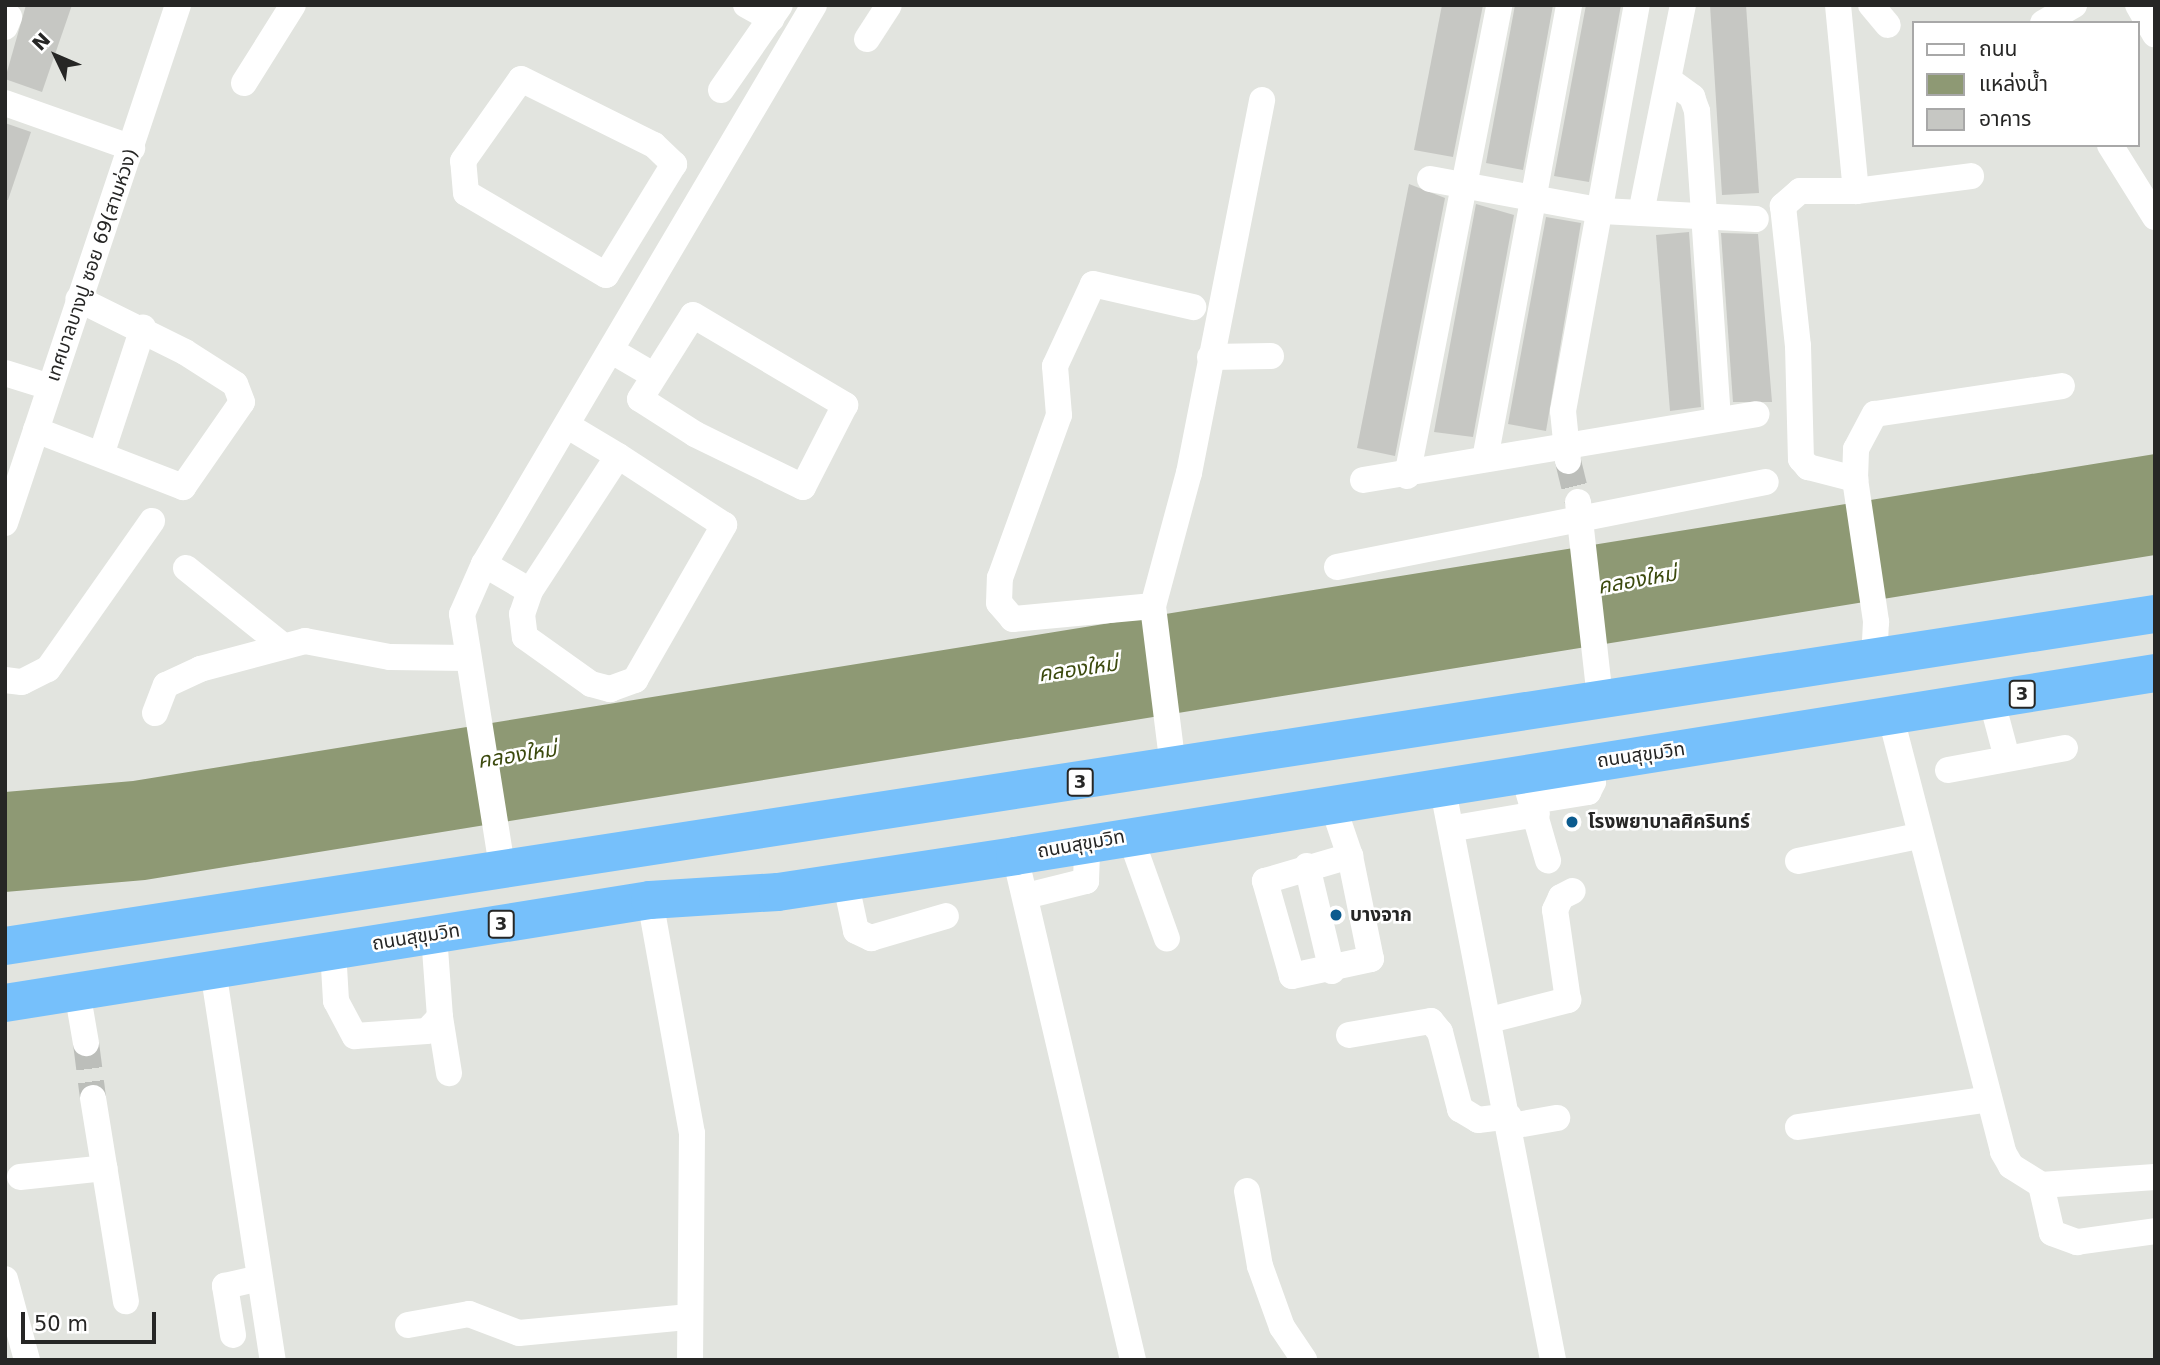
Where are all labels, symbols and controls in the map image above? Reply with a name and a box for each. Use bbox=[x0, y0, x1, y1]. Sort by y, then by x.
north arrow bbox=[21, 21, 91, 91]
legend bbox=[1912, 21, 2139, 147]
text: N bbox=[27, 28, 54, 55]
text: ถนน bbox=[1979, 37, 2017, 61]
text: แหล่งน้ำ bbox=[1979, 72, 2048, 96]
text: อาคาร bbox=[1979, 107, 2031, 131]
street label: เทศบาลบางปู ซอย 69(สามห่วง) bbox=[41, 146, 143, 384]
water label: คลองใหม่ bbox=[1596, 561, 1678, 599]
water label: คลองใหม่ bbox=[1037, 651, 1119, 687]
road number: 3 bbox=[2008, 680, 2036, 708]
water label: คลองใหม่ bbox=[476, 736, 558, 774]
street label: ถนนสุขุมวิท bbox=[1596, 738, 1686, 772]
road number: 3 bbox=[1066, 768, 1094, 796]
place label: โรงพยาบาลศิครินทร์ bbox=[1588, 811, 1750, 833]
marker: โรงพยาบาลศิครินทร์ bbox=[1562, 812, 1582, 832]
street label: ถนนสุขุมวิท bbox=[1035, 825, 1127, 863]
place label: บางจาก bbox=[1350, 904, 1412, 926]
marker: บางจาก bbox=[1328, 907, 1344, 923]
road number: 3 bbox=[487, 909, 515, 939]
street label: ถนนสุขุมวิท bbox=[370, 919, 462, 955]
scale bar bbox=[24, 1298, 159, 1342]
text: 50 m bbox=[34, 1312, 88, 1336]

